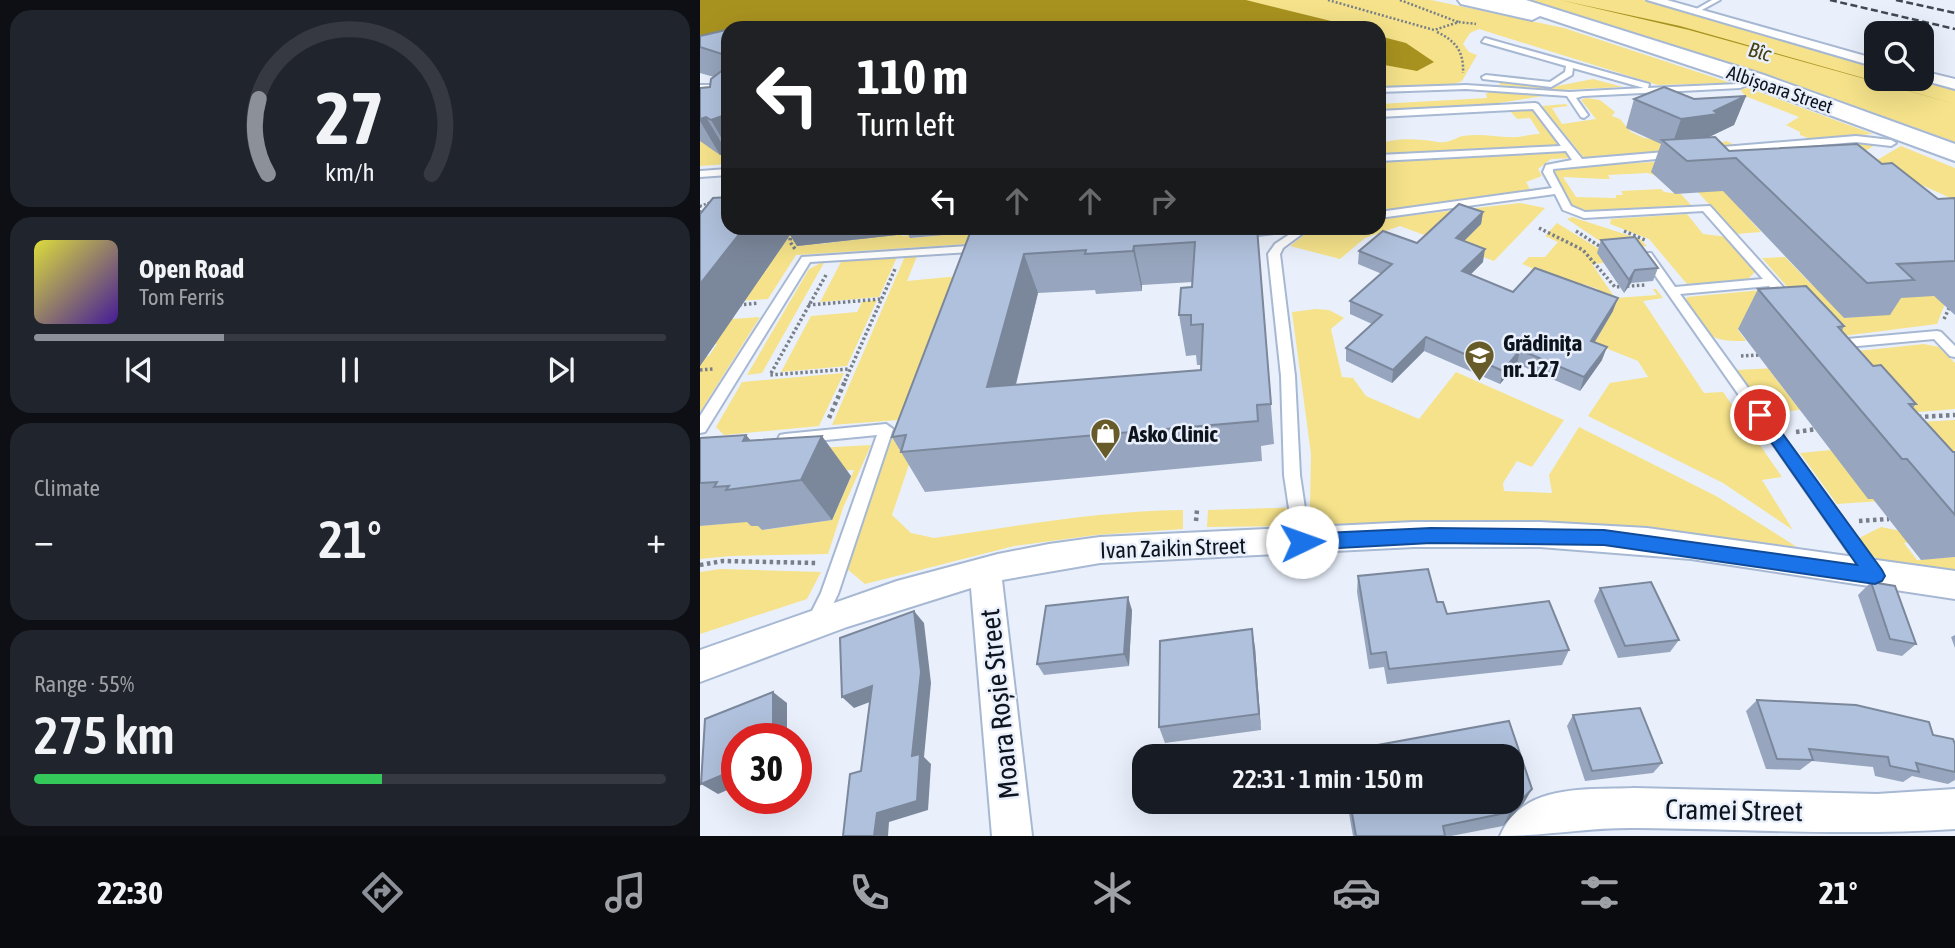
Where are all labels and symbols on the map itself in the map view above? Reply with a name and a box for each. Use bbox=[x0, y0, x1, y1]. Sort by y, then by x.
water label: Bîc bbox=[1746, 36, 1775, 66]
street label: Albișoara Street bbox=[1724, 61, 1836, 117]
place label: Grădinița nr. 127 bbox=[1503, 330, 1582, 382]
school or university icon: Grădinița nr. 127 bbox=[1463, 339, 1497, 383]
pin bbox=[1730, 385, 1790, 445]
shop icon: Asko Clinic bbox=[1088, 417, 1122, 461]
place label: Asko Clinic bbox=[1127, 421, 1218, 447]
position arrow bbox=[1265, 505, 1339, 579]
street label: Ivan Zaikin Street bbox=[1100, 532, 1246, 564]
street label: Moara Roșie Street bbox=[973, 607, 1025, 801]
speed limit sign: 30 bbox=[721, 723, 812, 814]
street label: Cramei Street bbox=[1665, 793, 1803, 827]

